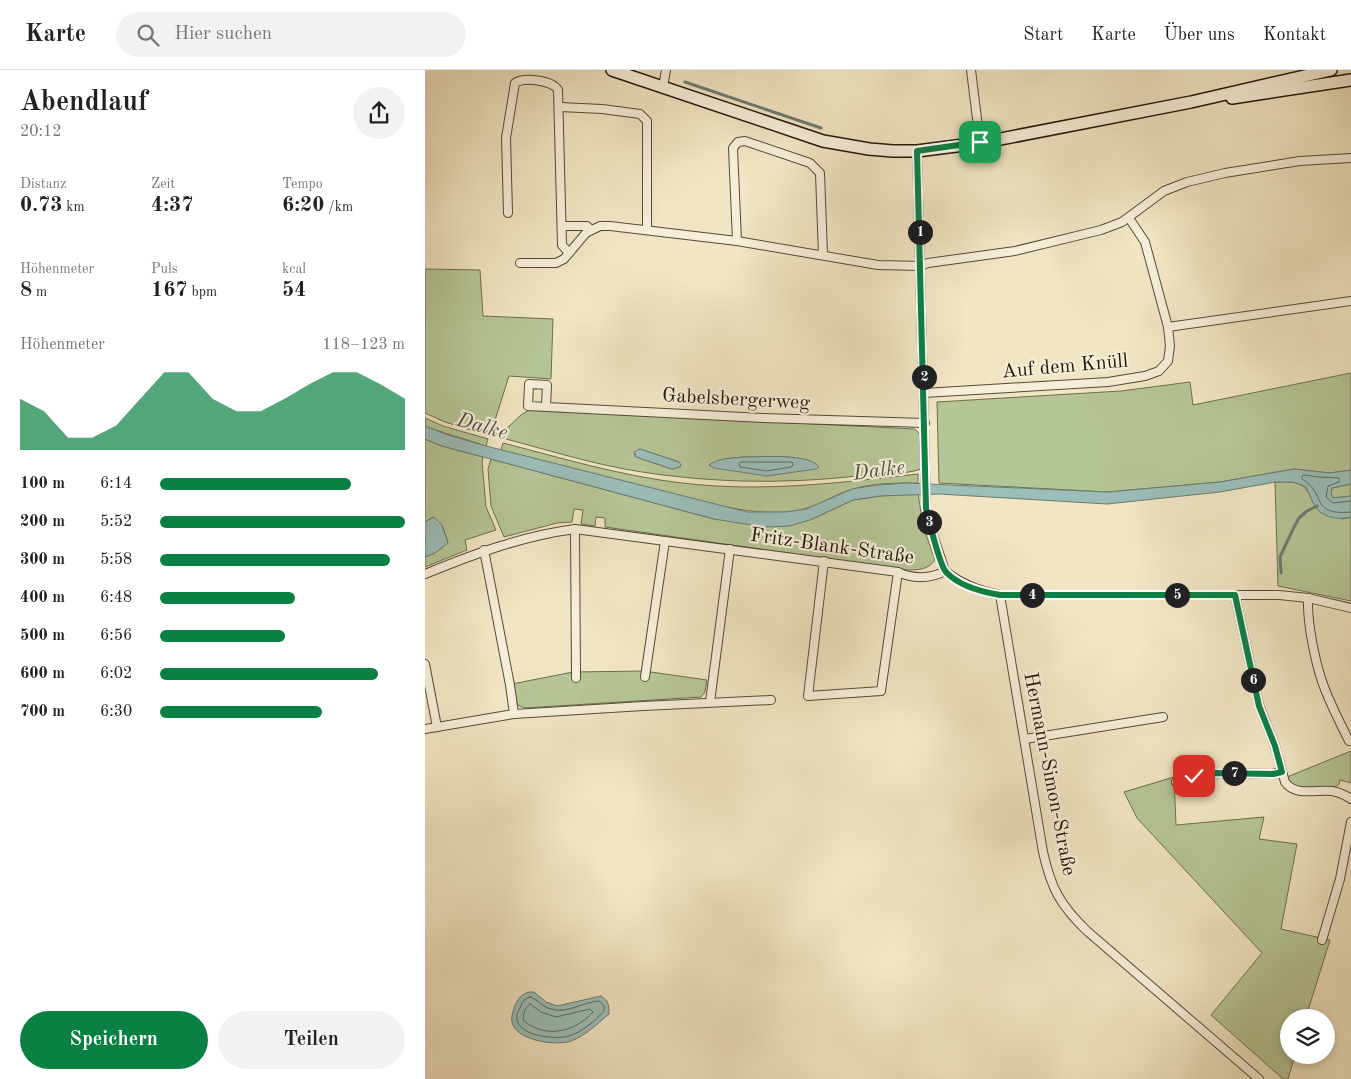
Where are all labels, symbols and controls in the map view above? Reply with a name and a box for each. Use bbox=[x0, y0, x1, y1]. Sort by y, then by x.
search box bbox=[116, 12, 466, 57]
icon: search bbox=[134, 21, 162, 49]
text: Karte bbox=[25, 23, 86, 47]
text: Hier suchen bbox=[174, 25, 272, 44]
text: Start bbox=[1023, 26, 1063, 44]
text: Karte bbox=[1091, 26, 1136, 44]
text: Über uns bbox=[1164, 26, 1235, 44]
text: Kontakt bbox=[1263, 26, 1326, 44]
button: share bbox=[353, 87, 405, 139]
text: Abendlauf bbox=[20, 89, 148, 117]
pin bbox=[959, 121, 1001, 163]
text: 20:12 bbox=[20, 124, 62, 140]
icon: arrive bbox=[966, 128, 994, 156]
text: Distanz bbox=[20, 177, 66, 191]
text: Zeit bbox=[151, 177, 175, 191]
text: Tempo bbox=[282, 177, 323, 191]
text: 0.73 bbox=[20, 195, 62, 216]
text: 4:37 bbox=[151, 195, 193, 216]
text: 6:20 bbox=[282, 195, 324, 216]
text: km bbox=[62, 200, 85, 214]
text: /km bbox=[324, 200, 353, 214]
pin: 1 bbox=[907, 220, 933, 244]
text: 1 bbox=[916, 225, 925, 239]
text: Höhenmeter bbox=[20, 262, 94, 276]
text: Puls bbox=[151, 262, 178, 276]
text: kcal bbox=[282, 262, 306, 276]
text: 8 bbox=[20, 280, 32, 301]
text: 167 bbox=[151, 280, 188, 301]
text: 54 bbox=[282, 280, 306, 301]
text: m bbox=[32, 285, 47, 299]
text: bpm bbox=[188, 285, 217, 299]
text: Höhenmeter bbox=[20, 337, 105, 353]
text: 118–123 m bbox=[322, 337, 405, 353]
street label: Auf dem Knüll bbox=[1001, 352, 1129, 382]
pin: 2 bbox=[911, 364, 937, 390]
text: 2 bbox=[920, 370, 929, 384]
street label: Gabelsbergerweg bbox=[661, 386, 811, 414]
water label: Dalke bbox=[453, 409, 510, 444]
water label: Dalke bbox=[851, 457, 906, 485]
text: 100 m bbox=[20, 476, 65, 492]
text: 6:14 bbox=[100, 476, 132, 492]
pin: 3 bbox=[917, 510, 941, 534]
text: 200 m bbox=[20, 514, 65, 530]
text: 5:52 bbox=[100, 514, 132, 530]
text: 3 bbox=[925, 515, 934, 529]
street label: Fritz-Blank-Straße bbox=[749, 526, 915, 568]
text: 300 m bbox=[20, 552, 65, 568]
text: 5:58 bbox=[100, 552, 132, 568]
pin: 4 bbox=[1019, 582, 1045, 608]
pin: 5 bbox=[1165, 582, 1189, 608]
text: 4 bbox=[1028, 588, 1037, 602]
text: 5 bbox=[1173, 588, 1182, 602]
text: 400 m bbox=[20, 590, 65, 606]
text: 6:48 bbox=[100, 590, 132, 606]
text: 500 m bbox=[20, 628, 65, 644]
text: 6:56 bbox=[100, 628, 132, 644]
text: 600 m bbox=[20, 666, 65, 682]
text: 6:02 bbox=[100, 666, 132, 682]
pin: 6 bbox=[1241, 668, 1265, 692]
street label: Hermann-Simon-Straße bbox=[1019, 671, 1079, 877]
text: 6 bbox=[1249, 673, 1258, 687]
text: 700 m bbox=[20, 704, 65, 720]
text: 6:30 bbox=[100, 704, 132, 720]
pin bbox=[1173, 755, 1215, 797]
pin: 7 bbox=[1221, 760, 1247, 786]
icon: check bbox=[1180, 762, 1208, 790]
text: 7 bbox=[1230, 766, 1239, 780]
map controls bbox=[1280, 1009, 1335, 1064]
button: layers bbox=[1280, 1009, 1335, 1064]
button: Speichern bbox=[20, 1011, 208, 1069]
button: Teilen bbox=[218, 1011, 405, 1069]

